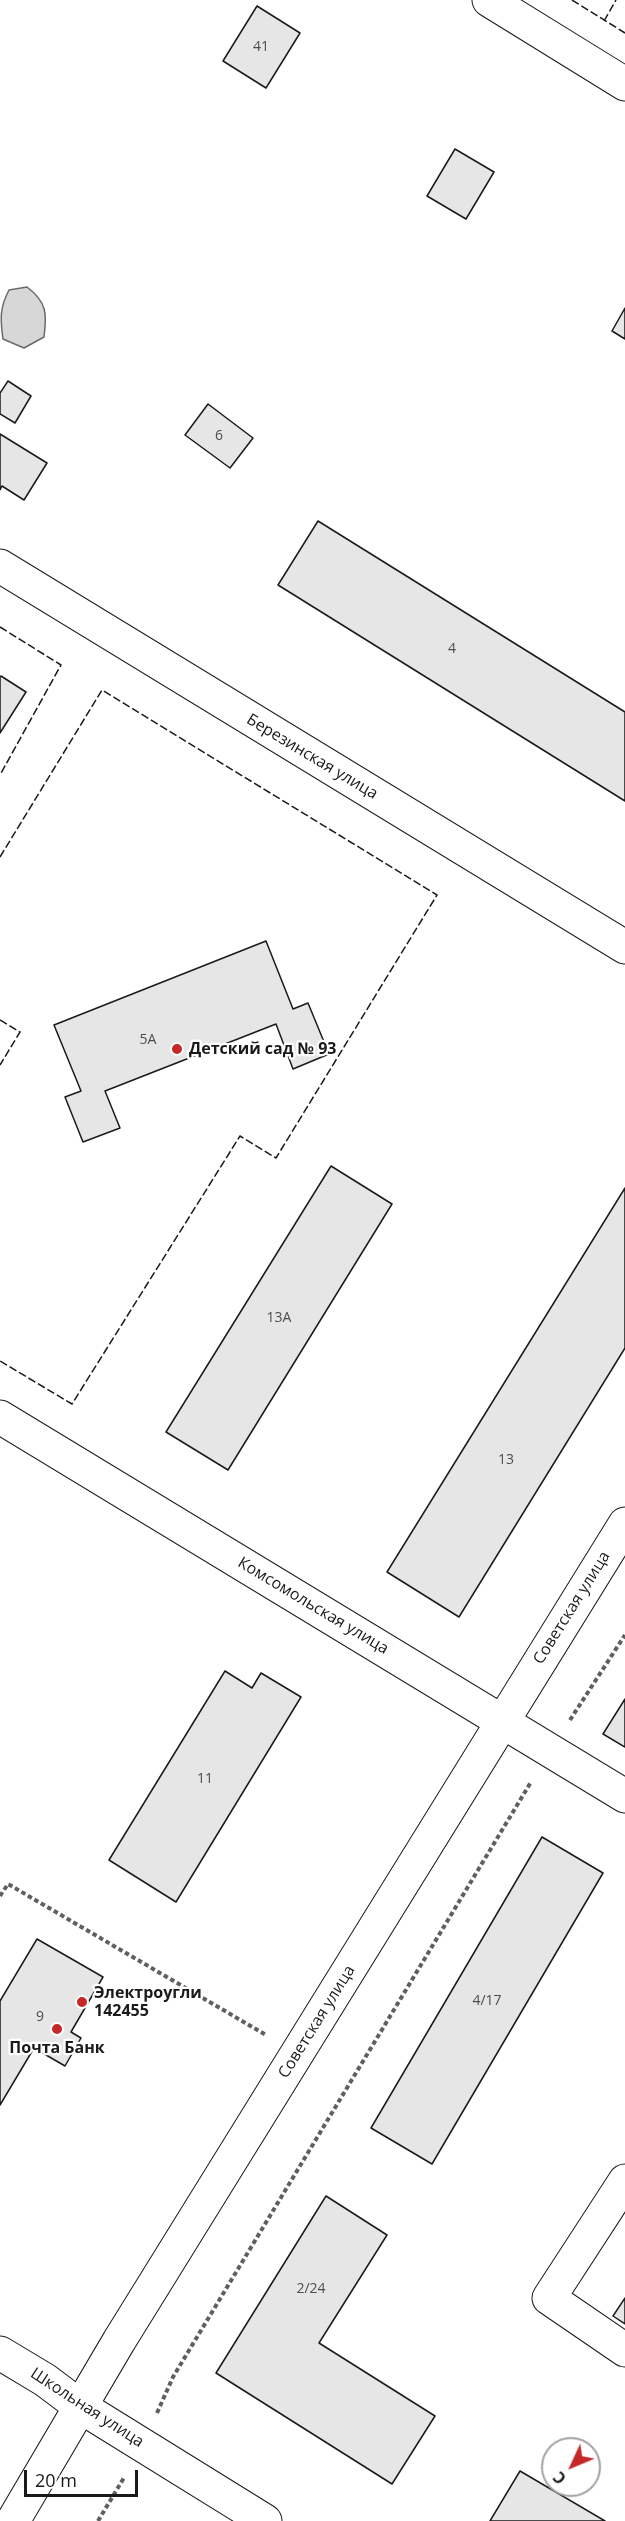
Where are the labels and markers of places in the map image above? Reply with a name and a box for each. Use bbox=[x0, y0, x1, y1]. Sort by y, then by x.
place label: Детский сад № 93 bbox=[189, 1039, 336, 1059]
marker: Детский сад № 93 bbox=[170, 1042, 184, 1056]
place label: Электроугли 142455 bbox=[94, 1983, 202, 2021]
marker: Электроугли 142455 bbox=[75, 1995, 89, 2009]
marker: Почта Банк bbox=[50, 2022, 64, 2036]
place label: Почта Банк bbox=[9, 2038, 105, 2058]

